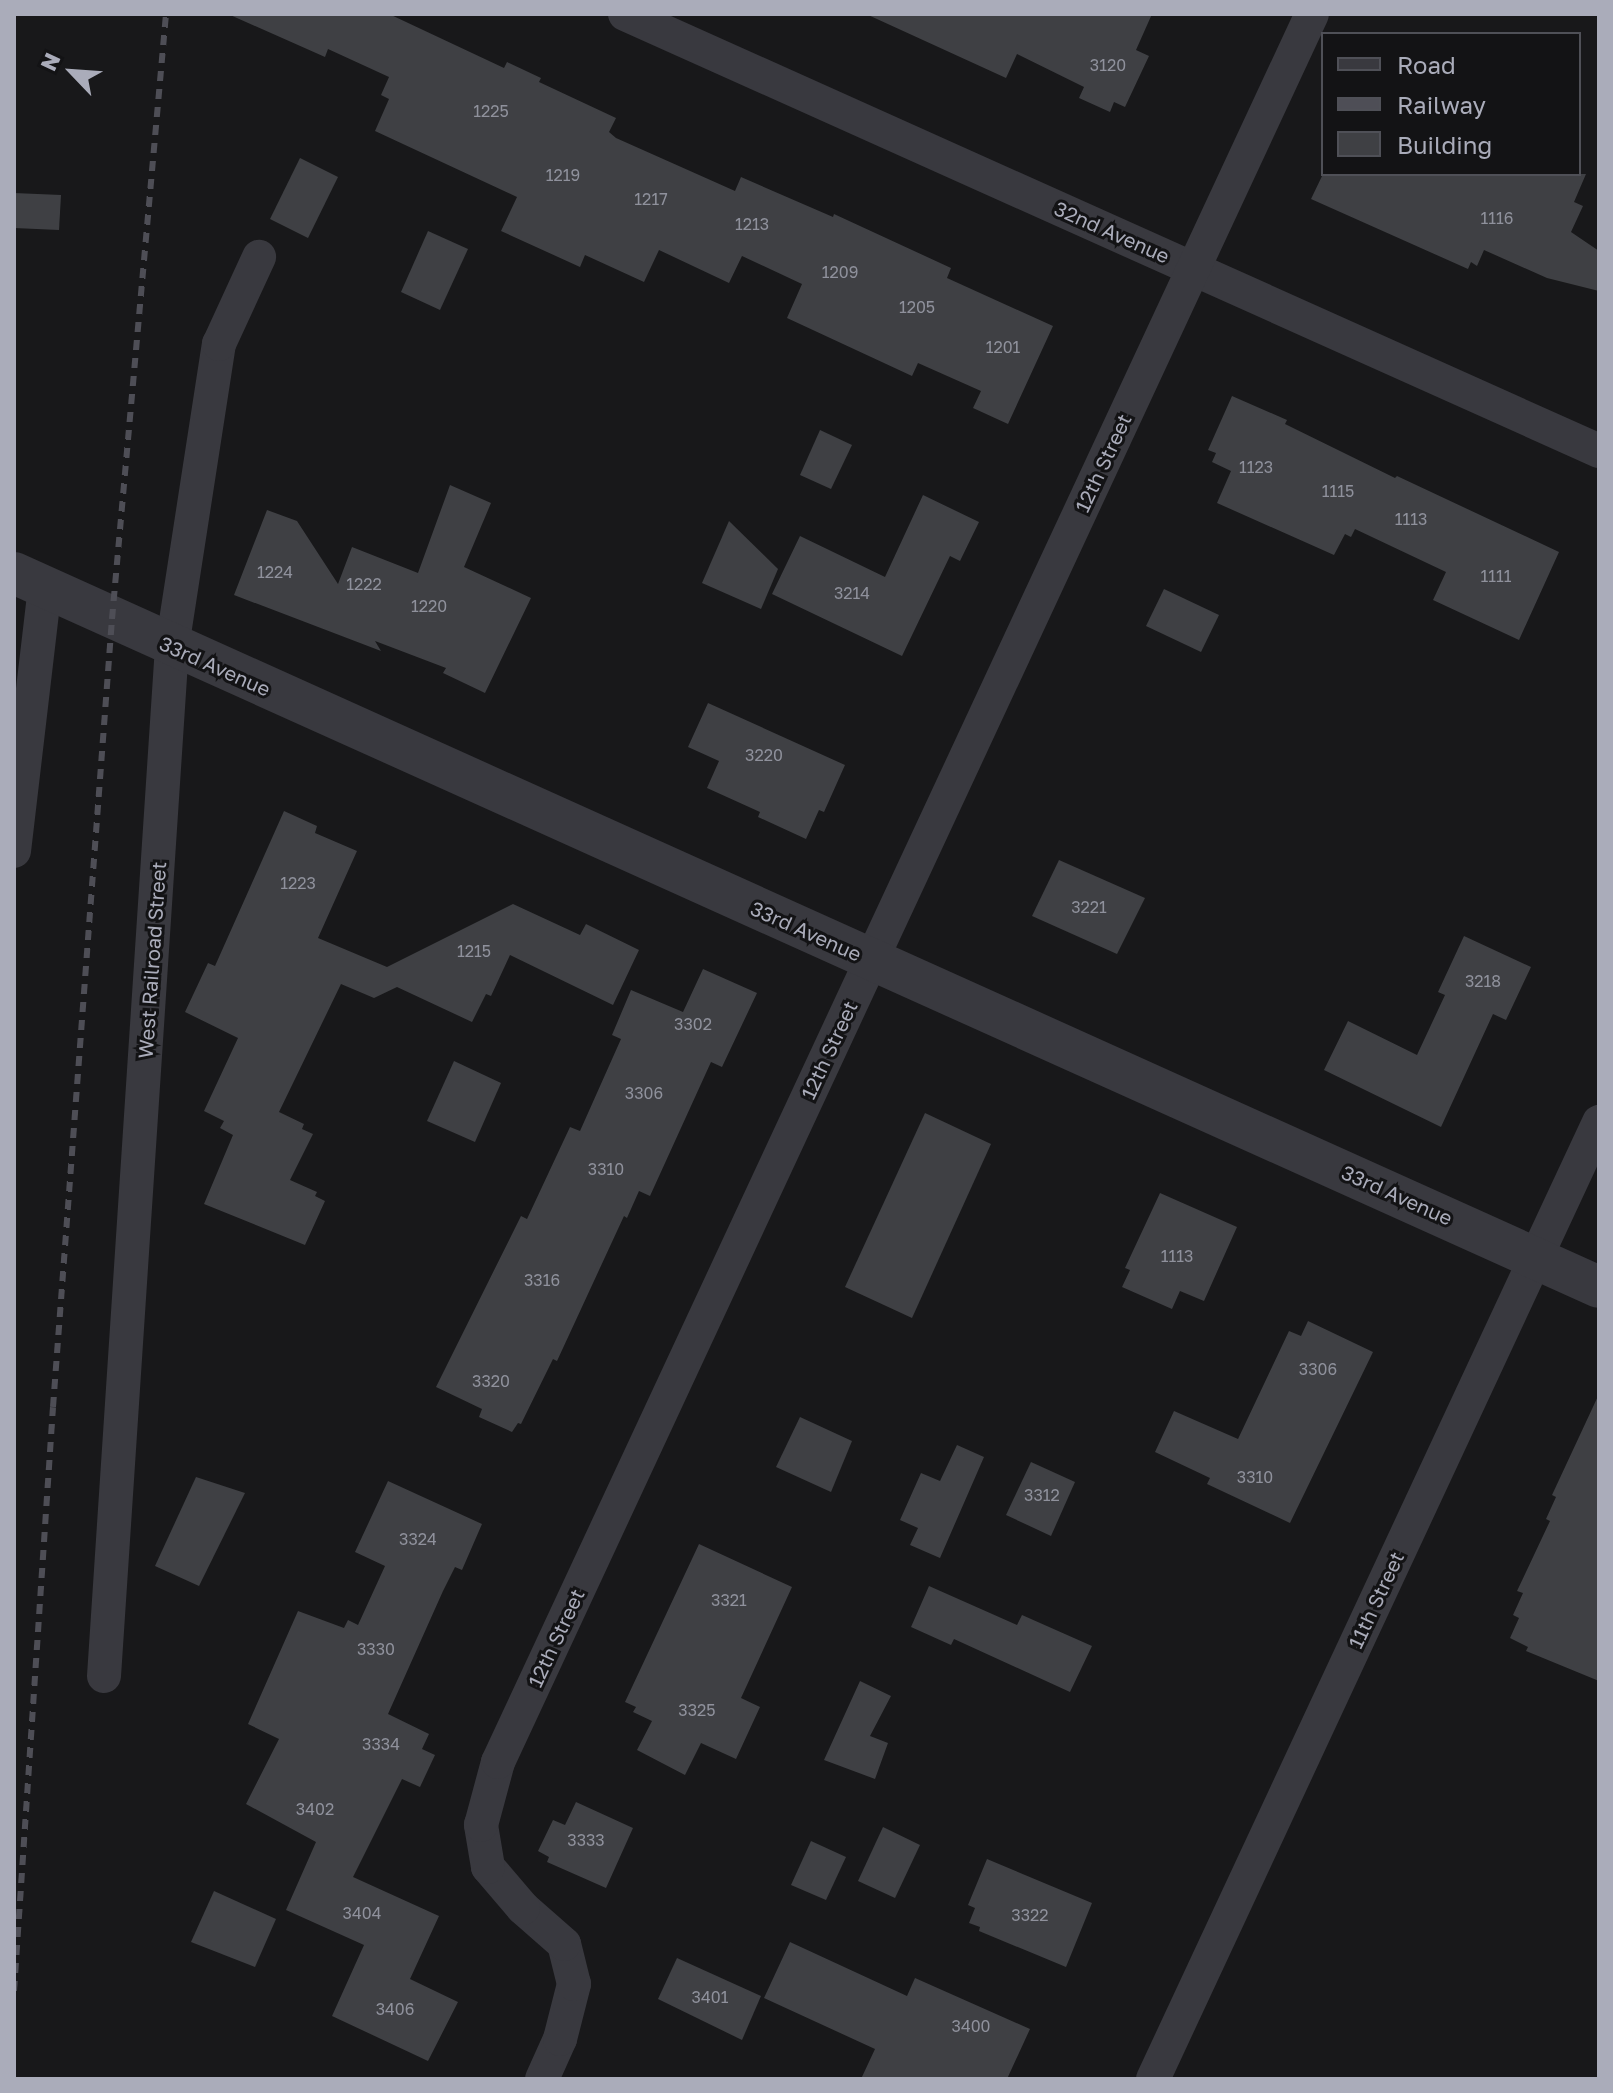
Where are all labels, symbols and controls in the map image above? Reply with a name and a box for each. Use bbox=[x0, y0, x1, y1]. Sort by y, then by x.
north arrow bbox=[32, 32, 112, 112]
legend bbox=[1321, 32, 1581, 176]
text: N bbox=[34, 48, 66, 75]
text: Road bbox=[1397, 50, 1456, 79]
house number: 3120 bbox=[1090, 55, 1126, 75]
text: Railway bbox=[1397, 90, 1486, 119]
house number: 1225 bbox=[473, 101, 509, 121]
text: Building bbox=[1397, 130, 1492, 159]
house number: 1219 bbox=[546, 165, 580, 185]
house number: 1217 bbox=[634, 189, 668, 209]
street label: 32nd Avenue bbox=[1051, 196, 1173, 268]
house number: 1116 bbox=[1481, 208, 1513, 228]
house number: 1213 bbox=[735, 214, 769, 234]
house number: 1209 bbox=[822, 262, 858, 282]
house number: 1205 bbox=[899, 297, 935, 317]
house number: 1201 bbox=[986, 337, 1020, 357]
street label: 12th Street bbox=[1070, 410, 1136, 516]
house number: 1123 bbox=[1239, 457, 1273, 477]
house number: 1115 bbox=[1322, 481, 1354, 501]
house number: 1113 bbox=[1395, 509, 1427, 529]
house number: 1224 bbox=[257, 562, 293, 582]
house number: 1111 bbox=[1480, 566, 1512, 586]
house number: 1222 bbox=[346, 574, 382, 594]
house number: 3214 bbox=[834, 583, 870, 603]
house number: 1220 bbox=[411, 596, 447, 616]
street label: 33rd Avenue bbox=[156, 631, 274, 701]
house number: 3220 bbox=[745, 745, 783, 765]
street label: West Railroad Street bbox=[133, 861, 171, 1059]
house number: 1223 bbox=[280, 873, 316, 893]
street label: 33rd Avenue bbox=[747, 896, 865, 966]
house number: 3221 bbox=[1071, 897, 1107, 917]
house number: 1215 bbox=[457, 941, 491, 961]
house number: 3218 bbox=[1465, 971, 1501, 991]
street label: 12th Street bbox=[796, 997, 862, 1103]
house number: 3302 bbox=[674, 1014, 712, 1034]
house number: 3306 bbox=[625, 1083, 663, 1103]
house number: 3310 bbox=[588, 1159, 624, 1179]
street label: 33rd Avenue bbox=[1338, 1160, 1456, 1230]
house number: 1113 bbox=[1161, 1246, 1193, 1266]
house number: 3316 bbox=[524, 1270, 560, 1290]
house number: 3306 bbox=[1299, 1359, 1337, 1379]
house number: 3320 bbox=[472, 1371, 510, 1391]
house number: 3310 bbox=[1237, 1467, 1273, 1487]
house number: 3312 bbox=[1024, 1485, 1060, 1505]
house number: 3324 bbox=[399, 1529, 437, 1549]
street label: 11th Street bbox=[1343, 1548, 1409, 1652]
street label: 12th Street bbox=[523, 1585, 589, 1691]
house number: 3321 bbox=[711, 1590, 747, 1610]
house number: 3330 bbox=[357, 1639, 395, 1659]
house number: 3325 bbox=[678, 1700, 716, 1720]
house number: 3334 bbox=[362, 1734, 400, 1754]
house number: 3402 bbox=[296, 1799, 334, 1819]
house number: 3333 bbox=[567, 1830, 605, 1850]
house number: 3404 bbox=[343, 1903, 381, 1923]
house number: 3322 bbox=[1011, 1905, 1049, 1925]
house number: 3401 bbox=[692, 1987, 728, 2007]
house number: 3406 bbox=[376, 1999, 414, 2019]
house number: 3400 bbox=[952, 2016, 990, 2036]

